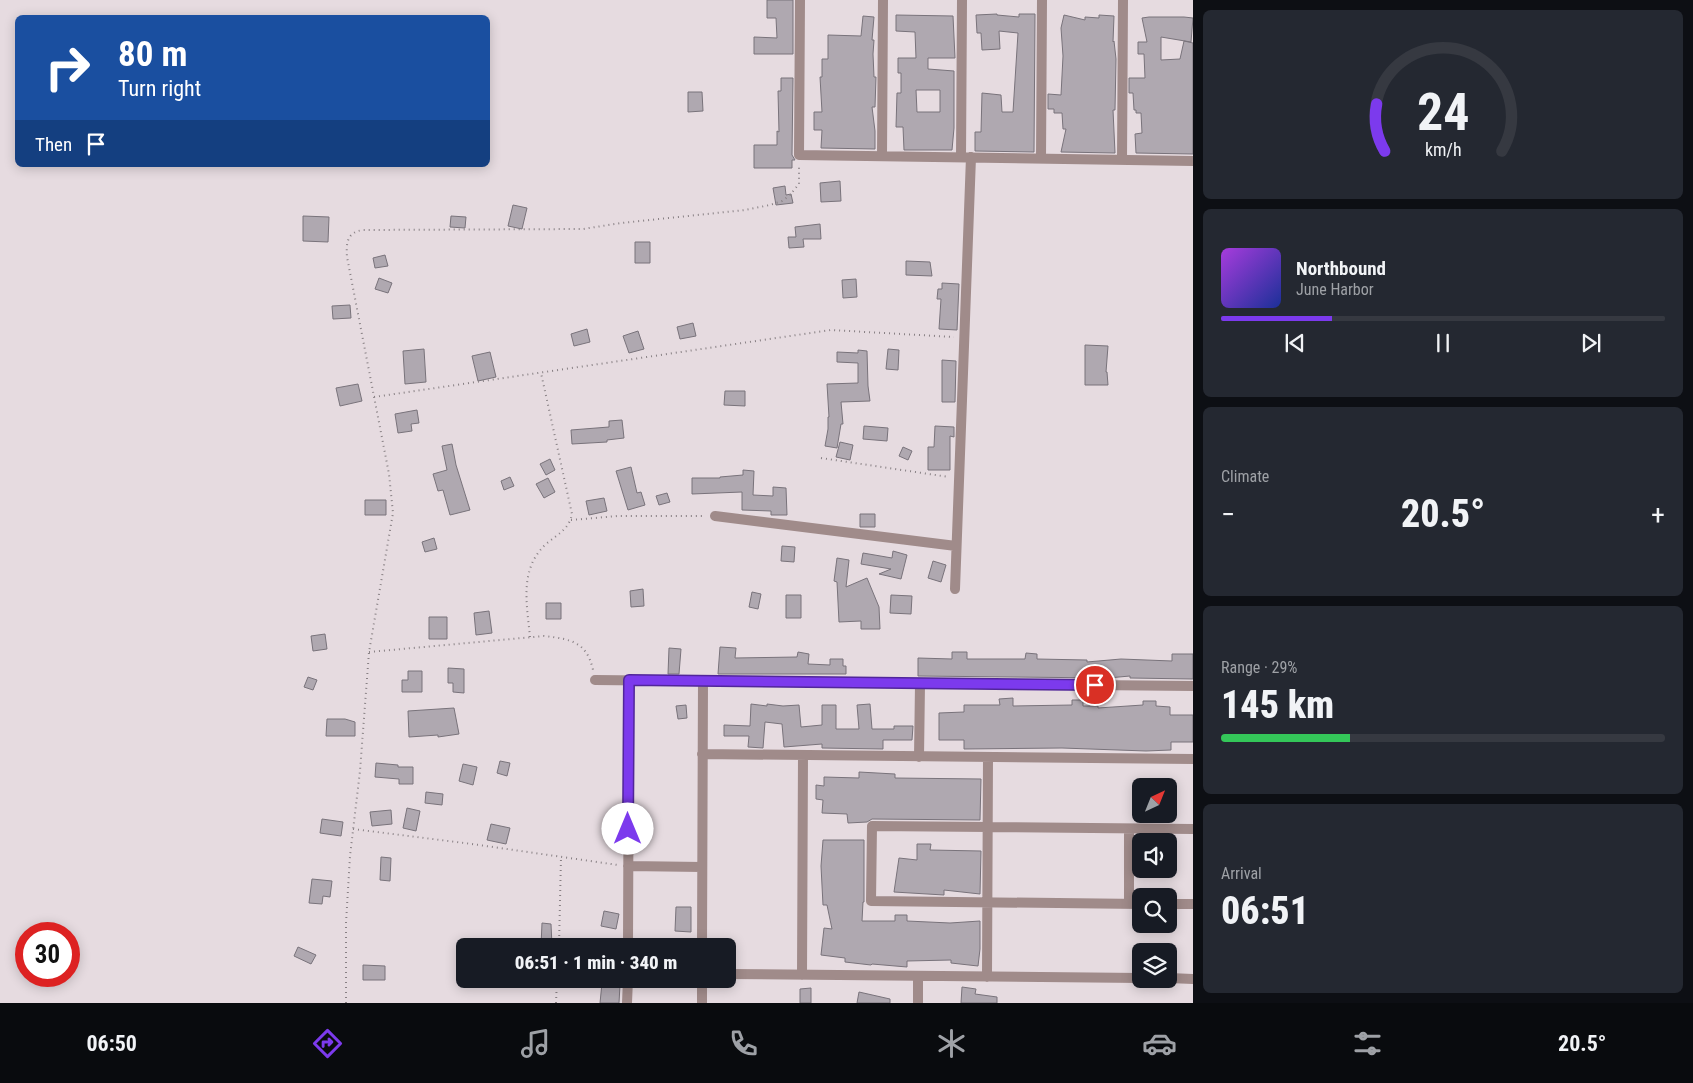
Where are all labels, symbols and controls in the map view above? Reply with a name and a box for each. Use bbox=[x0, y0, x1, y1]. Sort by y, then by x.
text: 80 m bbox=[118, 34, 187, 75]
icon: right bbox=[35, 35, 100, 100]
text: Turn right bbox=[118, 76, 201, 101]
text: 24 bbox=[1417, 82, 1469, 143]
icon: arrive bbox=[82, 130, 110, 158]
text: Then bbox=[35, 133, 72, 156]
text: km/h bbox=[1425, 139, 1461, 160]
text: Northbound bbox=[1296, 257, 1386, 280]
text: June Harbor bbox=[1296, 280, 1374, 299]
icon: previous bbox=[1281, 329, 1309, 357]
icon: pause bbox=[1429, 329, 1457, 357]
icon: next bbox=[1577, 329, 1605, 357]
text: Climate bbox=[1221, 467, 1269, 486]
text: 20.5° bbox=[1401, 492, 1485, 536]
text: − bbox=[1221, 498, 1235, 531]
text: + bbox=[1651, 498, 1665, 531]
text: Range · 29% bbox=[1221, 658, 1297, 677]
pin bbox=[1074, 664, 1116, 706]
icon: arrive bbox=[1081, 671, 1109, 699]
text: 145 km bbox=[1221, 683, 1334, 727]
north arrow bbox=[1132, 778, 1178, 822]
map controls bbox=[1132, 778, 1177, 988]
position arrow bbox=[601, 802, 653, 854]
button: sound bbox=[1132, 833, 1177, 878]
text: Arrival bbox=[1221, 864, 1262, 883]
button: search bbox=[1132, 888, 1177, 933]
text: 06:51 bbox=[1221, 889, 1309, 933]
speed limit sign: 30 bbox=[15, 922, 80, 987]
button: layers bbox=[1132, 943, 1177, 988]
text: 06:51 · 1 min · 340 m bbox=[515, 951, 677, 974]
icon: directions bbox=[310, 1026, 345, 1061]
icon: music bbox=[518, 1026, 553, 1061]
icon: phone bbox=[726, 1026, 761, 1061]
icon: climate bbox=[934, 1026, 969, 1061]
icon: car bbox=[1142, 1026, 1177, 1061]
icon: filters bbox=[1350, 1026, 1385, 1061]
text: 06:50 bbox=[87, 1031, 137, 1056]
text: 20.5° bbox=[1558, 1031, 1606, 1056]

